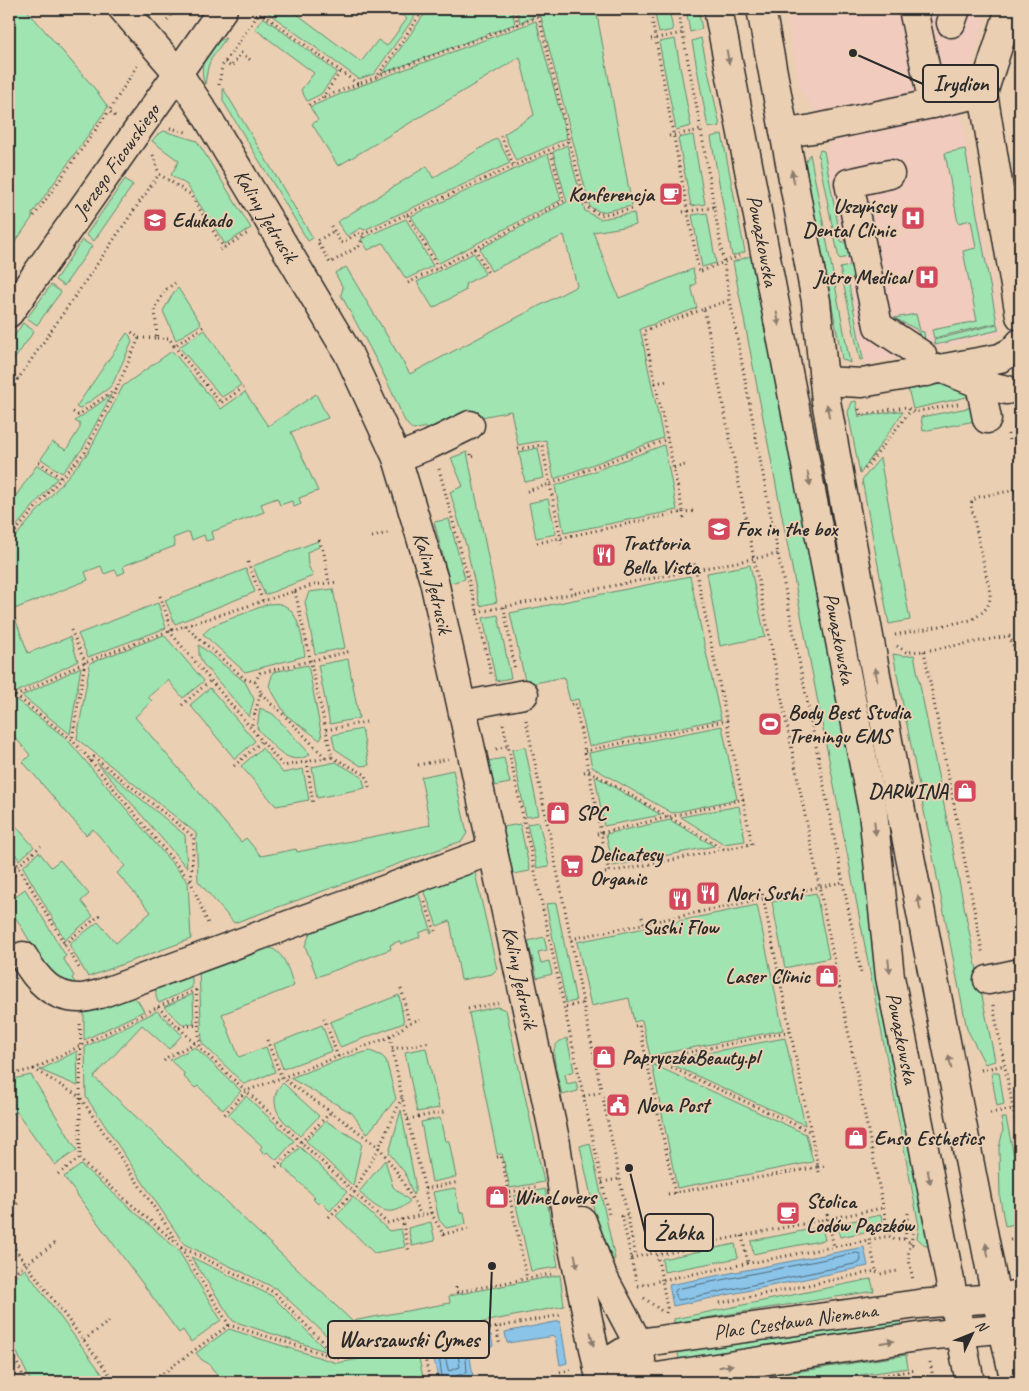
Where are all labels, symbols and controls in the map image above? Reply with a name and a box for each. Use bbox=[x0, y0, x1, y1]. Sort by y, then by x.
one-way arrow bbox=[724, 49, 732, 65]
callout: Irydion bbox=[923, 65, 998, 102]
text: Irydion bbox=[933, 70, 990, 98]
street label: Jerzego Ficowskiego bbox=[66, 97, 167, 224]
street label: Kaliny Jędrusik bbox=[228, 164, 305, 269]
one-way arrow bbox=[788, 169, 796, 185]
place label: Konferencja bbox=[568, 181, 656, 207]
cafe icon: Konferencja bbox=[658, 181, 684, 207]
street label: Powązkowska bbox=[741, 193, 785, 290]
place label: Uszyńscy Dental Clinic bbox=[803, 193, 899, 243]
hospital icon: Uszyńscy Dental Clinic bbox=[900, 205, 926, 231]
school or university icon: Edukado bbox=[142, 207, 168, 233]
place label: Edukado bbox=[172, 207, 233, 233]
place label: Jutro Medical bbox=[812, 264, 914, 290]
hospital icon: Jutro Medical bbox=[914, 264, 940, 290]
one-way arrow bbox=[774, 312, 782, 327]
one-way arrow bbox=[824, 403, 832, 419]
one-way arrow bbox=[805, 471, 813, 486]
school or university icon: Fox in the box bbox=[706, 516, 732, 542]
place label: Fox in the box bbox=[736, 516, 839, 542]
street label: Kaliny Jędrusik bbox=[407, 529, 459, 638]
place label: Trattoria Bella Vista bbox=[622, 530, 701, 580]
restaurant icon: Trattoria Bella Vista bbox=[591, 542, 617, 568]
street label: Powązkowska bbox=[818, 591, 861, 688]
one-way arrow bbox=[872, 666, 880, 682]
place label: Body Best Studia Treningu EMS bbox=[788, 699, 912, 749]
sports icon: Body Best Studia Treningu EMS bbox=[757, 711, 783, 737]
place label: DARWINA bbox=[869, 778, 949, 804]
shop icon: DARWINA bbox=[952, 778, 978, 804]
shop icon: SPC bbox=[545, 800, 571, 826]
place label: SPC bbox=[576, 800, 609, 826]
one-way arrow bbox=[871, 820, 879, 836]
place label: Delicatesy Organic bbox=[590, 841, 664, 891]
supermarket icon: Delicatesy Organic bbox=[559, 853, 585, 879]
restaurant icon: Nori Sushi bbox=[695, 880, 721, 906]
place label: Nori Sushi bbox=[726, 880, 806, 906]
restaurant icon: Sushi Flow bbox=[667, 886, 693, 912]
one-way arrow bbox=[915, 894, 923, 910]
place label: Sushi Flow bbox=[642, 914, 720, 940]
street label: Kaliny Jędrusik bbox=[496, 924, 544, 1033]
one-way arrow bbox=[885, 958, 893, 974]
place label: Laser Clinic bbox=[725, 963, 811, 989]
shop icon: Laser Clinic bbox=[814, 963, 840, 989]
street label: Powązkowska bbox=[880, 990, 924, 1087]
shop icon: PapryczkaBeauty.pl bbox=[591, 1044, 617, 1070]
place label: PapryczkaBeauty.pl bbox=[622, 1044, 763, 1071]
one-way arrow bbox=[946, 1054, 954, 1070]
public building icon: Nova Post bbox=[605, 1092, 631, 1118]
place label: Nova Post bbox=[636, 1092, 712, 1118]
shop icon: Enso Esthetics bbox=[843, 1125, 869, 1151]
place label: Enso Esthetics bbox=[874, 1125, 986, 1151]
one-way arrow bbox=[925, 1169, 933, 1184]
shop icon: WineLovers bbox=[484, 1184, 510, 1210]
place label: WineLovers bbox=[514, 1184, 599, 1210]
place label: Stolica Lodów Pączków bbox=[806, 1188, 916, 1238]
cafe icon: Stolica Lodów Pączków bbox=[775, 1200, 801, 1226]
callout: Żabka bbox=[645, 1214, 713, 1251]
text: Żabka bbox=[655, 1219, 705, 1247]
one-way arrow bbox=[983, 1242, 991, 1257]
one-way arrow bbox=[572, 1253, 580, 1268]
street label: Plac Czesława Niemena bbox=[712, 1296, 881, 1345]
north arrow bbox=[946, 1308, 996, 1358]
text: N bbox=[972, 1317, 992, 1336]
callout: Warszawski Cymes bbox=[328, 1321, 489, 1358]
text: Warszawski Cymes bbox=[339, 1326, 482, 1354]
one-way arrow bbox=[588, 1331, 596, 1346]
one-way arrow bbox=[879, 1337, 895, 1345]
one-way arrow bbox=[719, 1362, 735, 1370]

